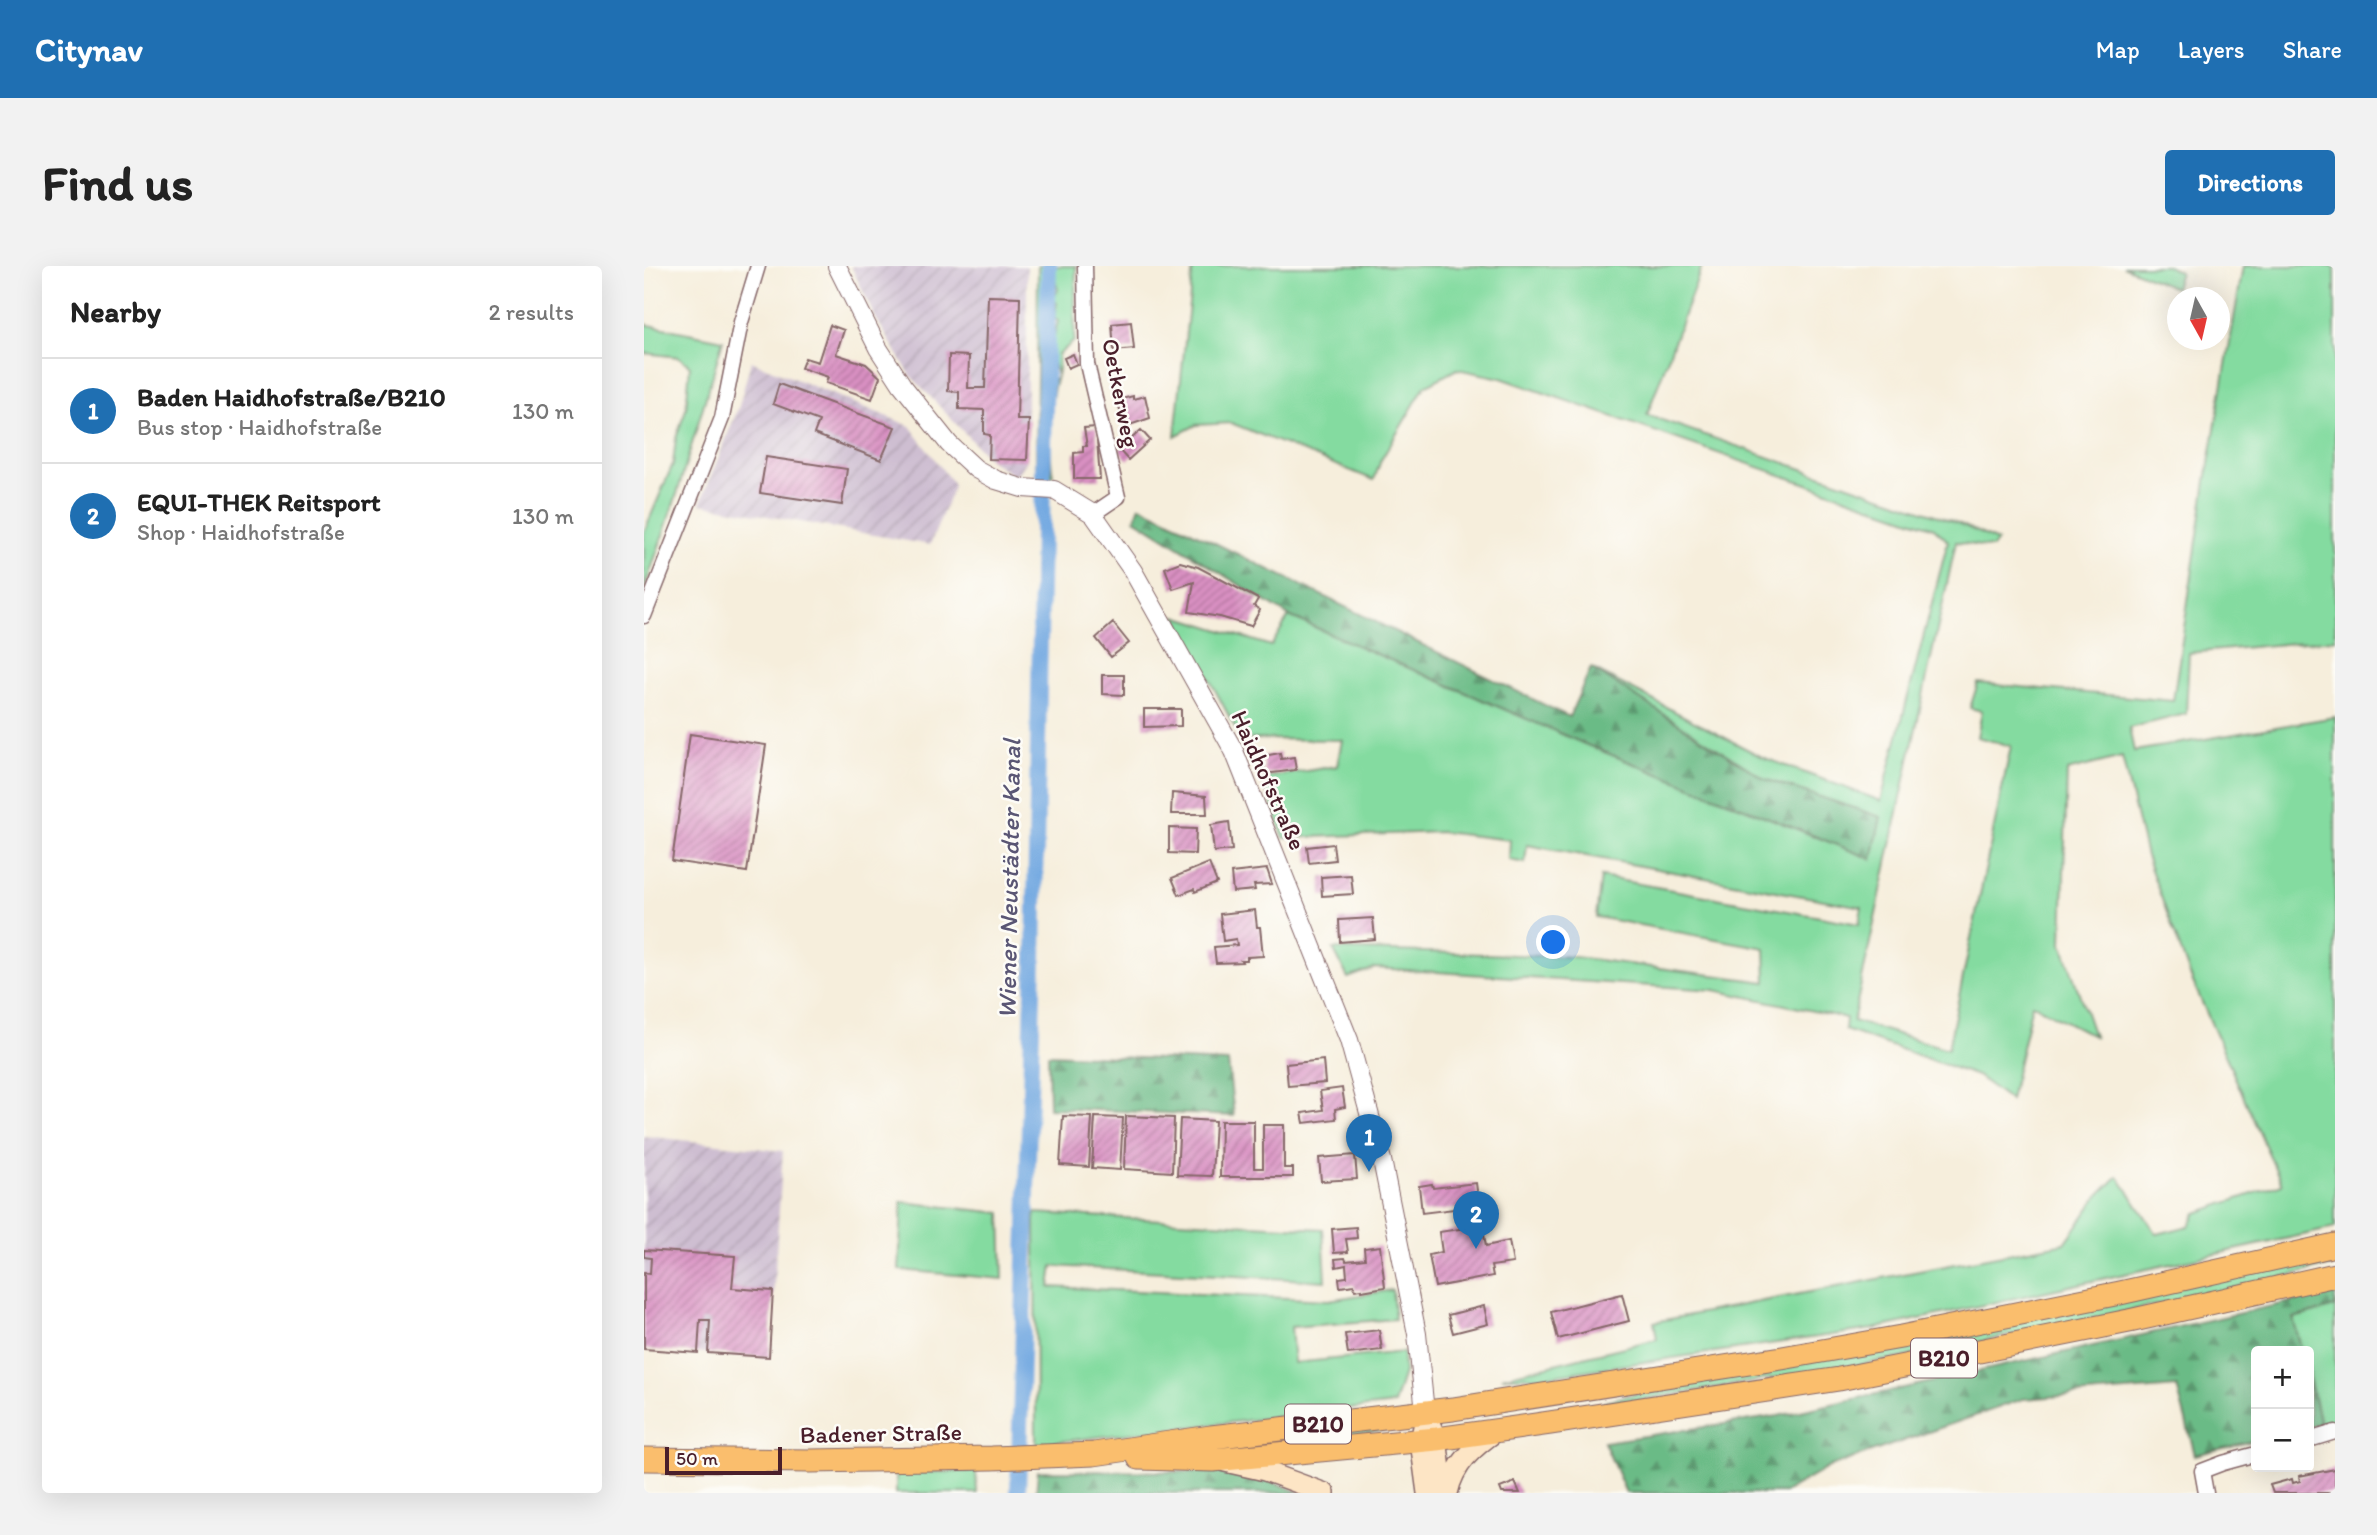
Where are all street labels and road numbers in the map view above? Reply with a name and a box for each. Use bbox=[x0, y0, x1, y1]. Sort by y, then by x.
street label: Oetkerweg bbox=[1096, 336, 1146, 451]
street label: Haidhofstraße bbox=[1225, 706, 1313, 854]
road number: B210 bbox=[1911, 1338, 1977, 1378]
road number: B210 bbox=[1285, 1404, 1351, 1443]
street label: Badener Straße bbox=[800, 1417, 962, 1449]

